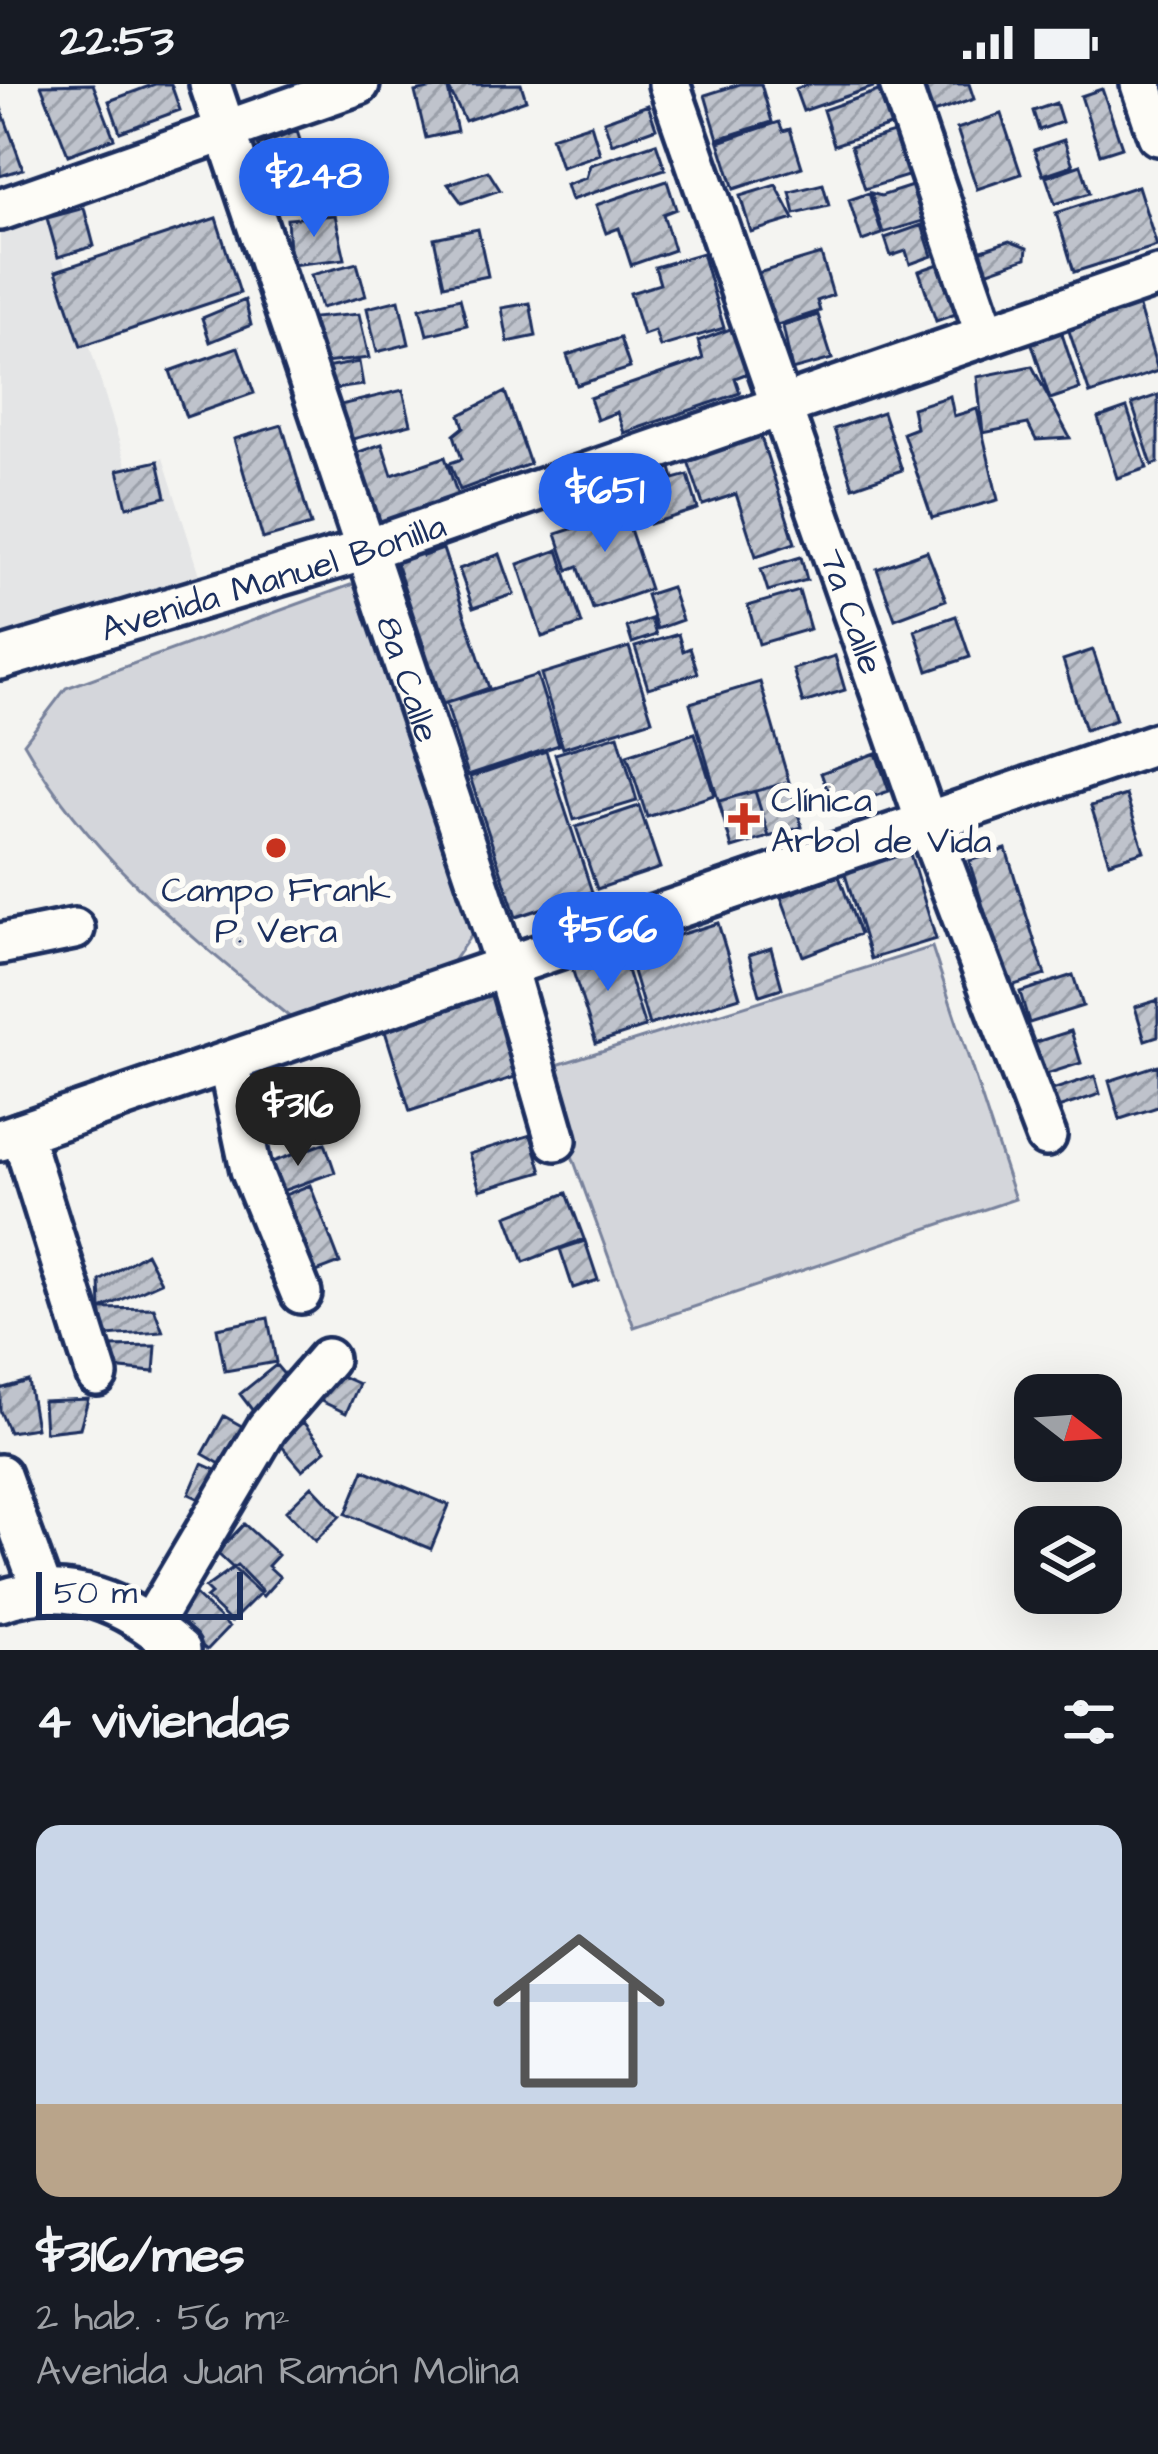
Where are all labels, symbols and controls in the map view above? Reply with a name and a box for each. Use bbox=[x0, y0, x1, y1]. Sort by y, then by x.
text: 22:53 bbox=[60, 11, 174, 73]
pin: $248 bbox=[243, 138, 385, 240]
text: $248 bbox=[266, 150, 362, 204]
pin: $651 bbox=[534, 453, 676, 555]
text: $651 bbox=[566, 465, 644, 519]
street label: Avenida Manuel Bonilla bbox=[95, 501, 453, 656]
street label: 7a Calle bbox=[805, 542, 896, 681]
street label: 8a Calle bbox=[362, 609, 452, 749]
place label: Clínica Arbol de Vida bbox=[771, 775, 992, 867]
marker: Clínica Arbol de Vida bbox=[728, 803, 760, 835]
marker: Campo Frank P. Vera bbox=[263, 835, 289, 861]
place label: Campo Frank P. Vera bbox=[161, 865, 391, 957]
pin: $566 bbox=[537, 892, 679, 994]
text: $566 bbox=[559, 904, 657, 958]
pin: $316 bbox=[227, 1067, 369, 1169]
text: $316 bbox=[263, 1079, 334, 1133]
north arrow bbox=[1014, 1374, 1122, 1482]
map controls bbox=[1014, 1374, 1122, 1614]
button: layers bbox=[1014, 1506, 1122, 1614]
scale bar bbox=[36, 1566, 243, 1619]
text: 50 m bbox=[54, 1570, 137, 1616]
text: 4 viviendas bbox=[36, 1687, 290, 1758]
icon: filters bbox=[1056, 1689, 1122, 1755]
icon: home bbox=[471, 1903, 687, 2119]
text: $316/mes bbox=[36, 2221, 245, 2292]
text: 2 hab. · 56 m² bbox=[36, 2292, 290, 2346]
text: Avenida Juan Ramón Molina bbox=[36, 2346, 519, 2400]

